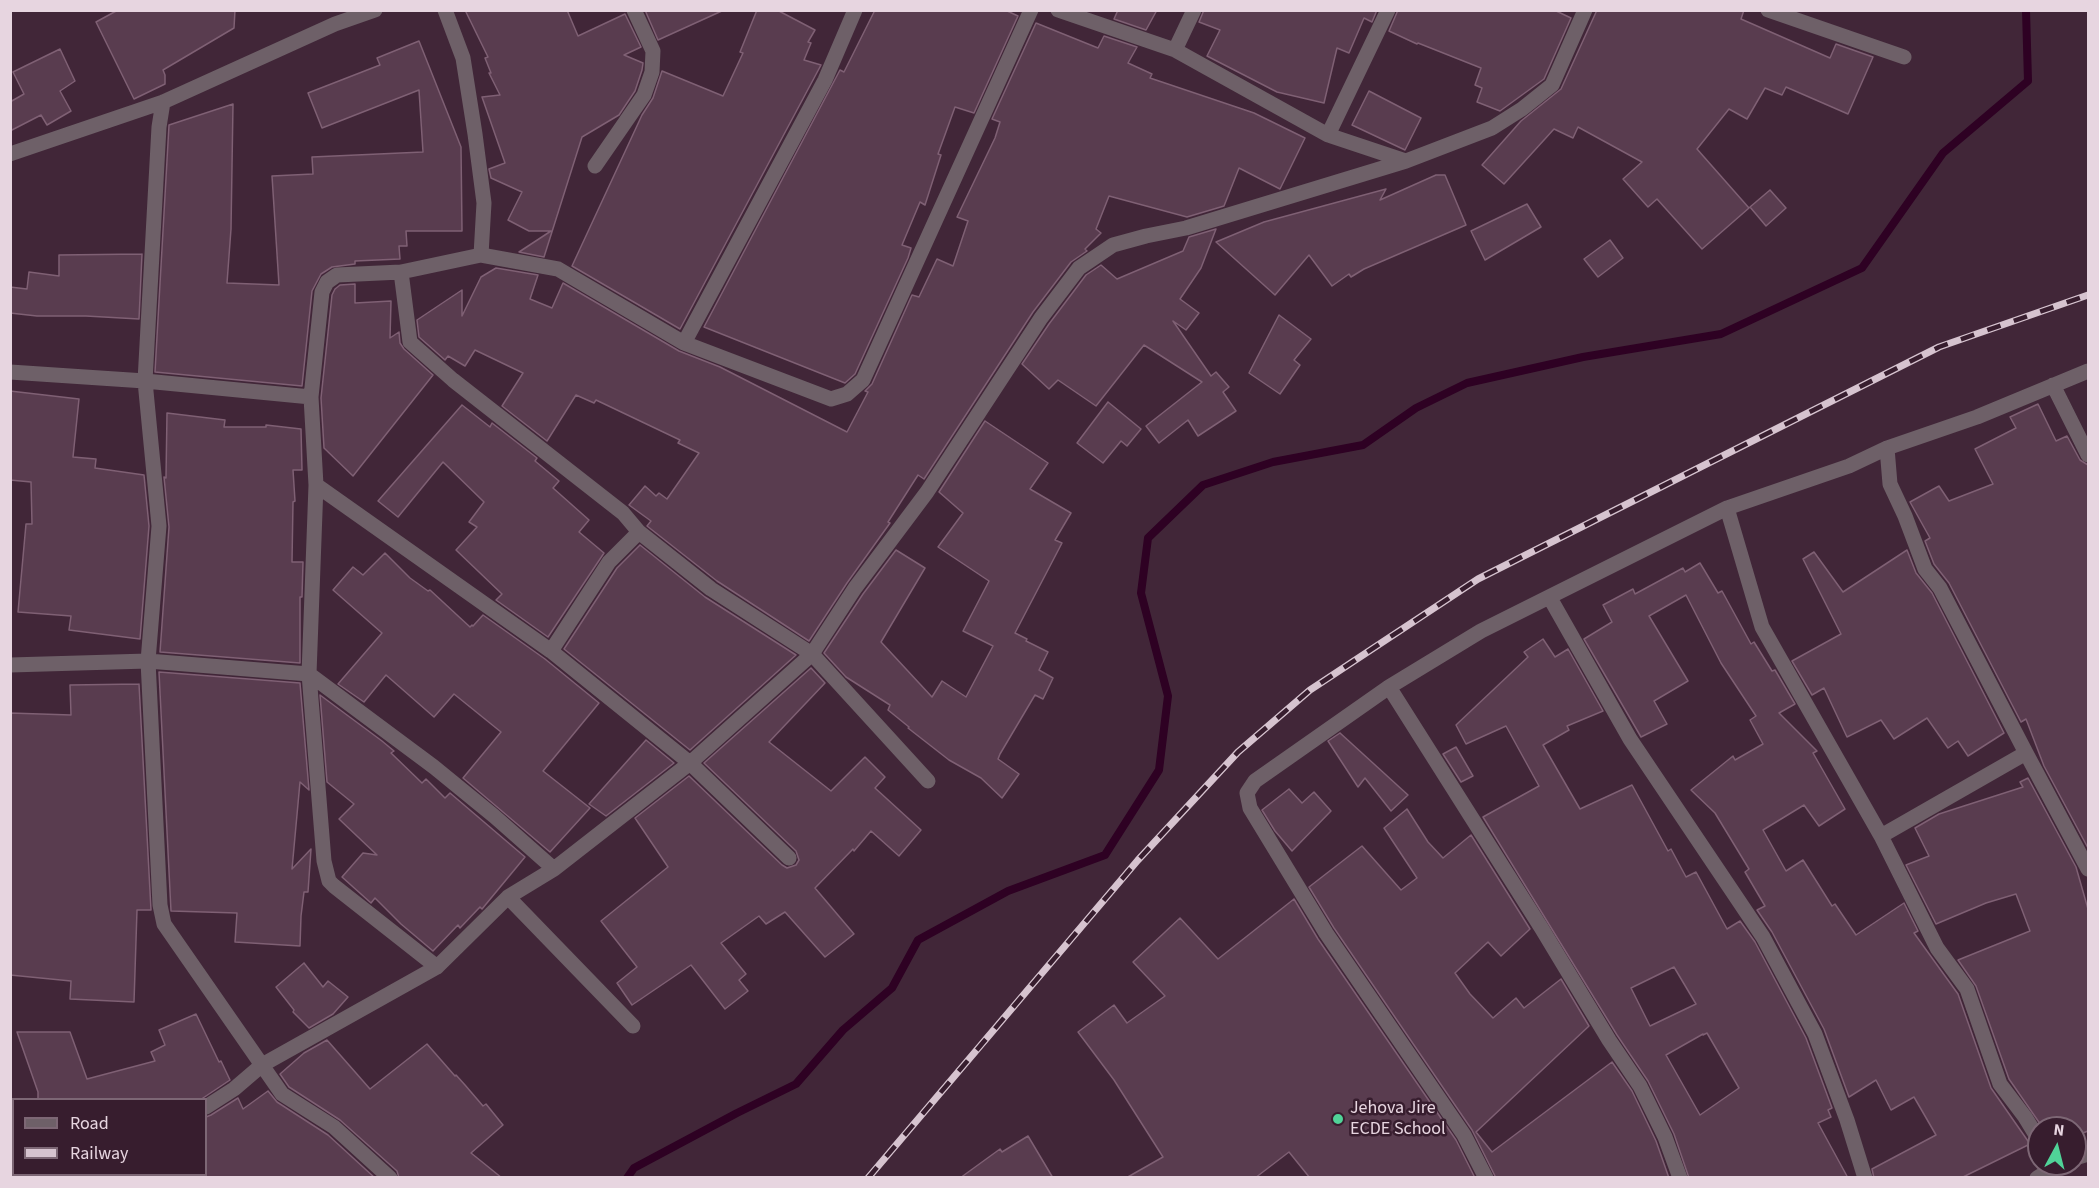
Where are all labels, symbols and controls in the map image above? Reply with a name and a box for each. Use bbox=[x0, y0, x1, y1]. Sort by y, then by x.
legend bbox=[12, 1098, 207, 1176]
place label: Jehova Jire ECDE School bbox=[1350, 1098, 1446, 1140]
text: Road bbox=[70, 1111, 109, 1136]
marker: Jehova Jire ECDE School bbox=[1331, 1112, 1345, 1126]
north arrow bbox=[2027, 1116, 2087, 1176]
text: N bbox=[2052, 1119, 2066, 1142]
text: Railway bbox=[70, 1141, 129, 1166]

